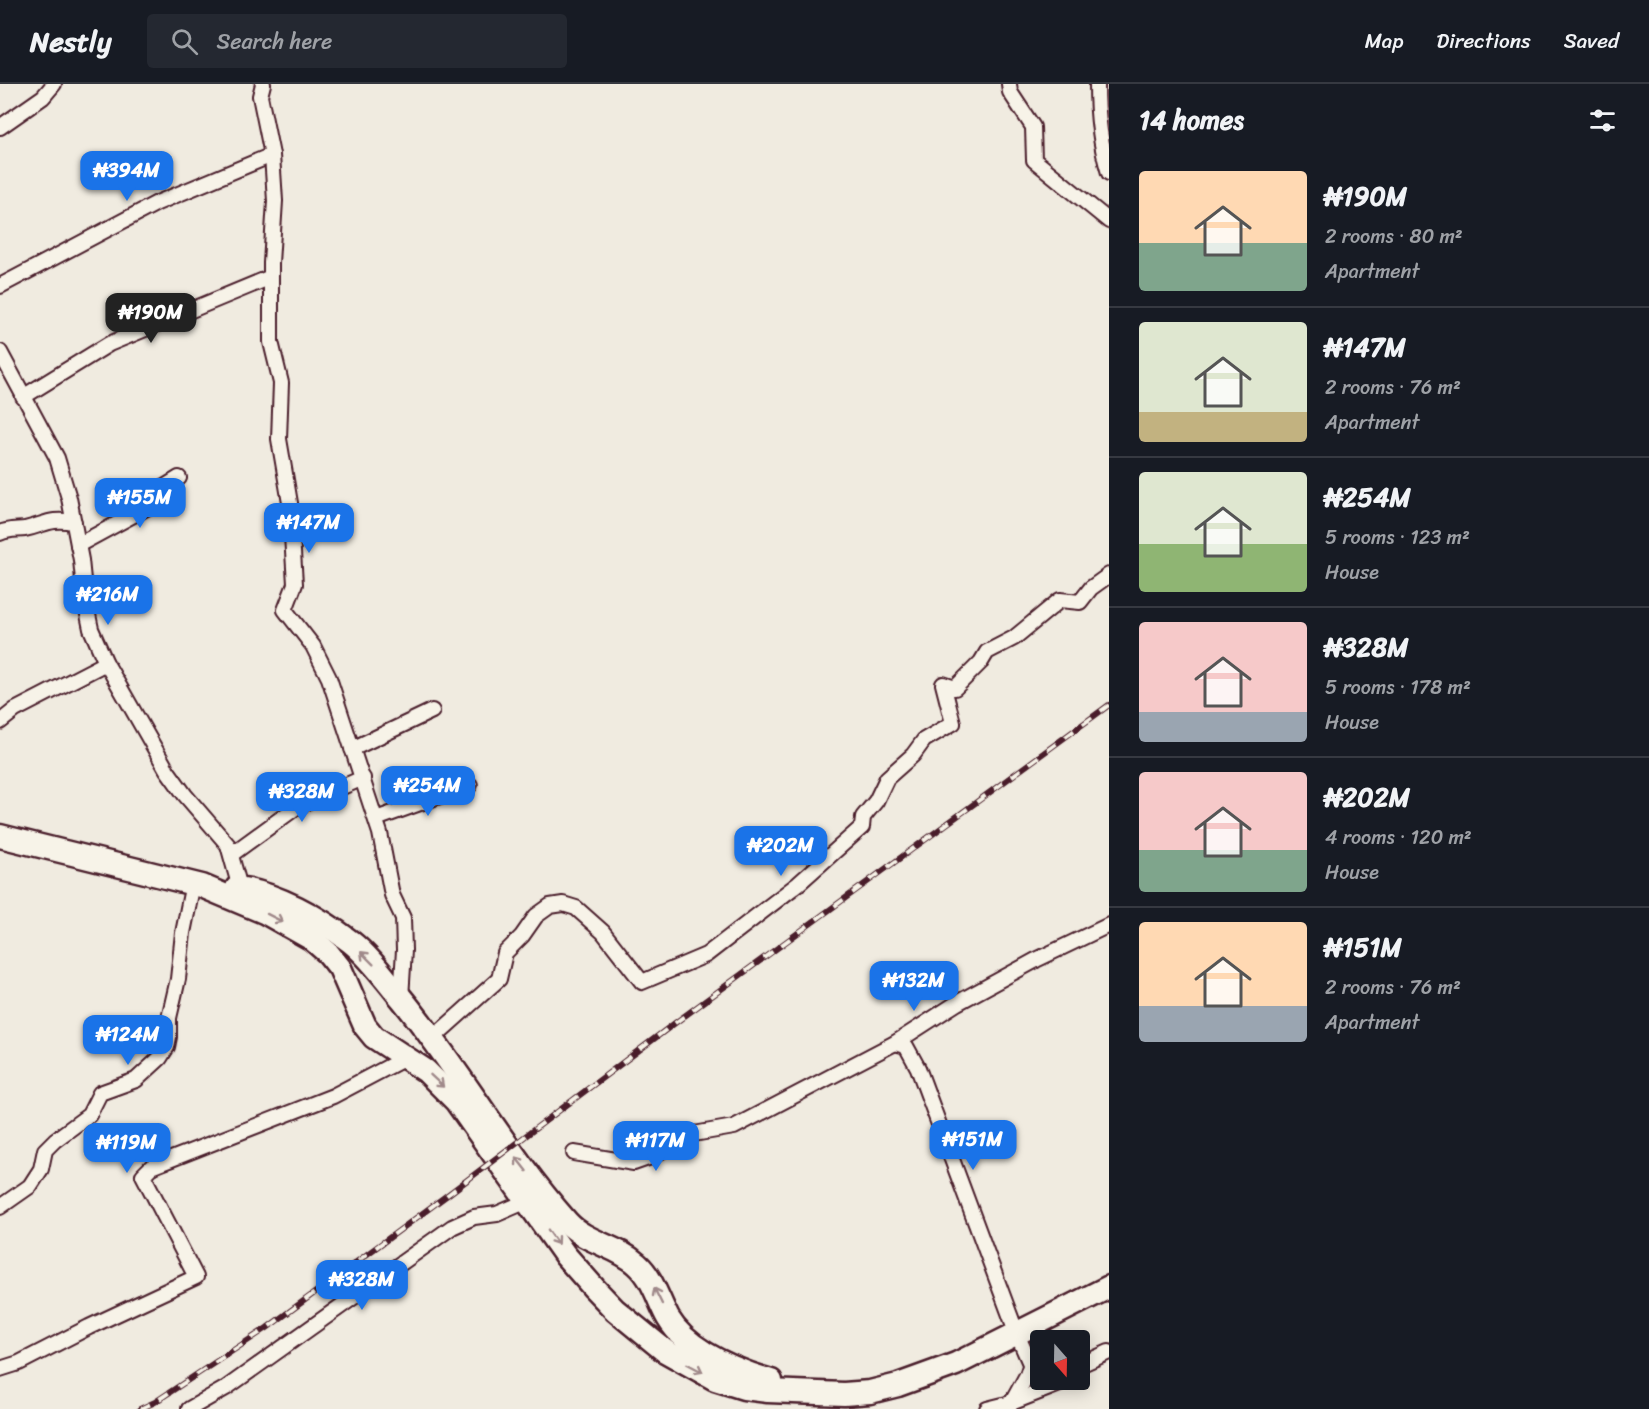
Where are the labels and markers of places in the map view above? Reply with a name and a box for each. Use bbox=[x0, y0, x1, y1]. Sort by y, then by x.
pin: ₦394M bbox=[85, 151, 169, 202]
pin: ₦190M bbox=[109, 293, 193, 344]
pin: ₦155M bbox=[98, 478, 182, 529]
pin: ₦147M bbox=[267, 503, 351, 554]
pin: ₦216M bbox=[66, 575, 150, 626]
pin: ₦254M bbox=[386, 766, 470, 817]
pin: ₦328M bbox=[260, 772, 344, 823]
pin: ₦202M bbox=[739, 826, 823, 877]
pin: ₦132M bbox=[872, 961, 956, 1012]
pin: ₦124M bbox=[86, 1015, 170, 1066]
pin: ₦151M bbox=[931, 1120, 1015, 1171]
pin: ₦117M bbox=[614, 1121, 698, 1172]
pin: ₦119M bbox=[85, 1123, 169, 1174]
pin: ₦328M bbox=[320, 1260, 404, 1311]

